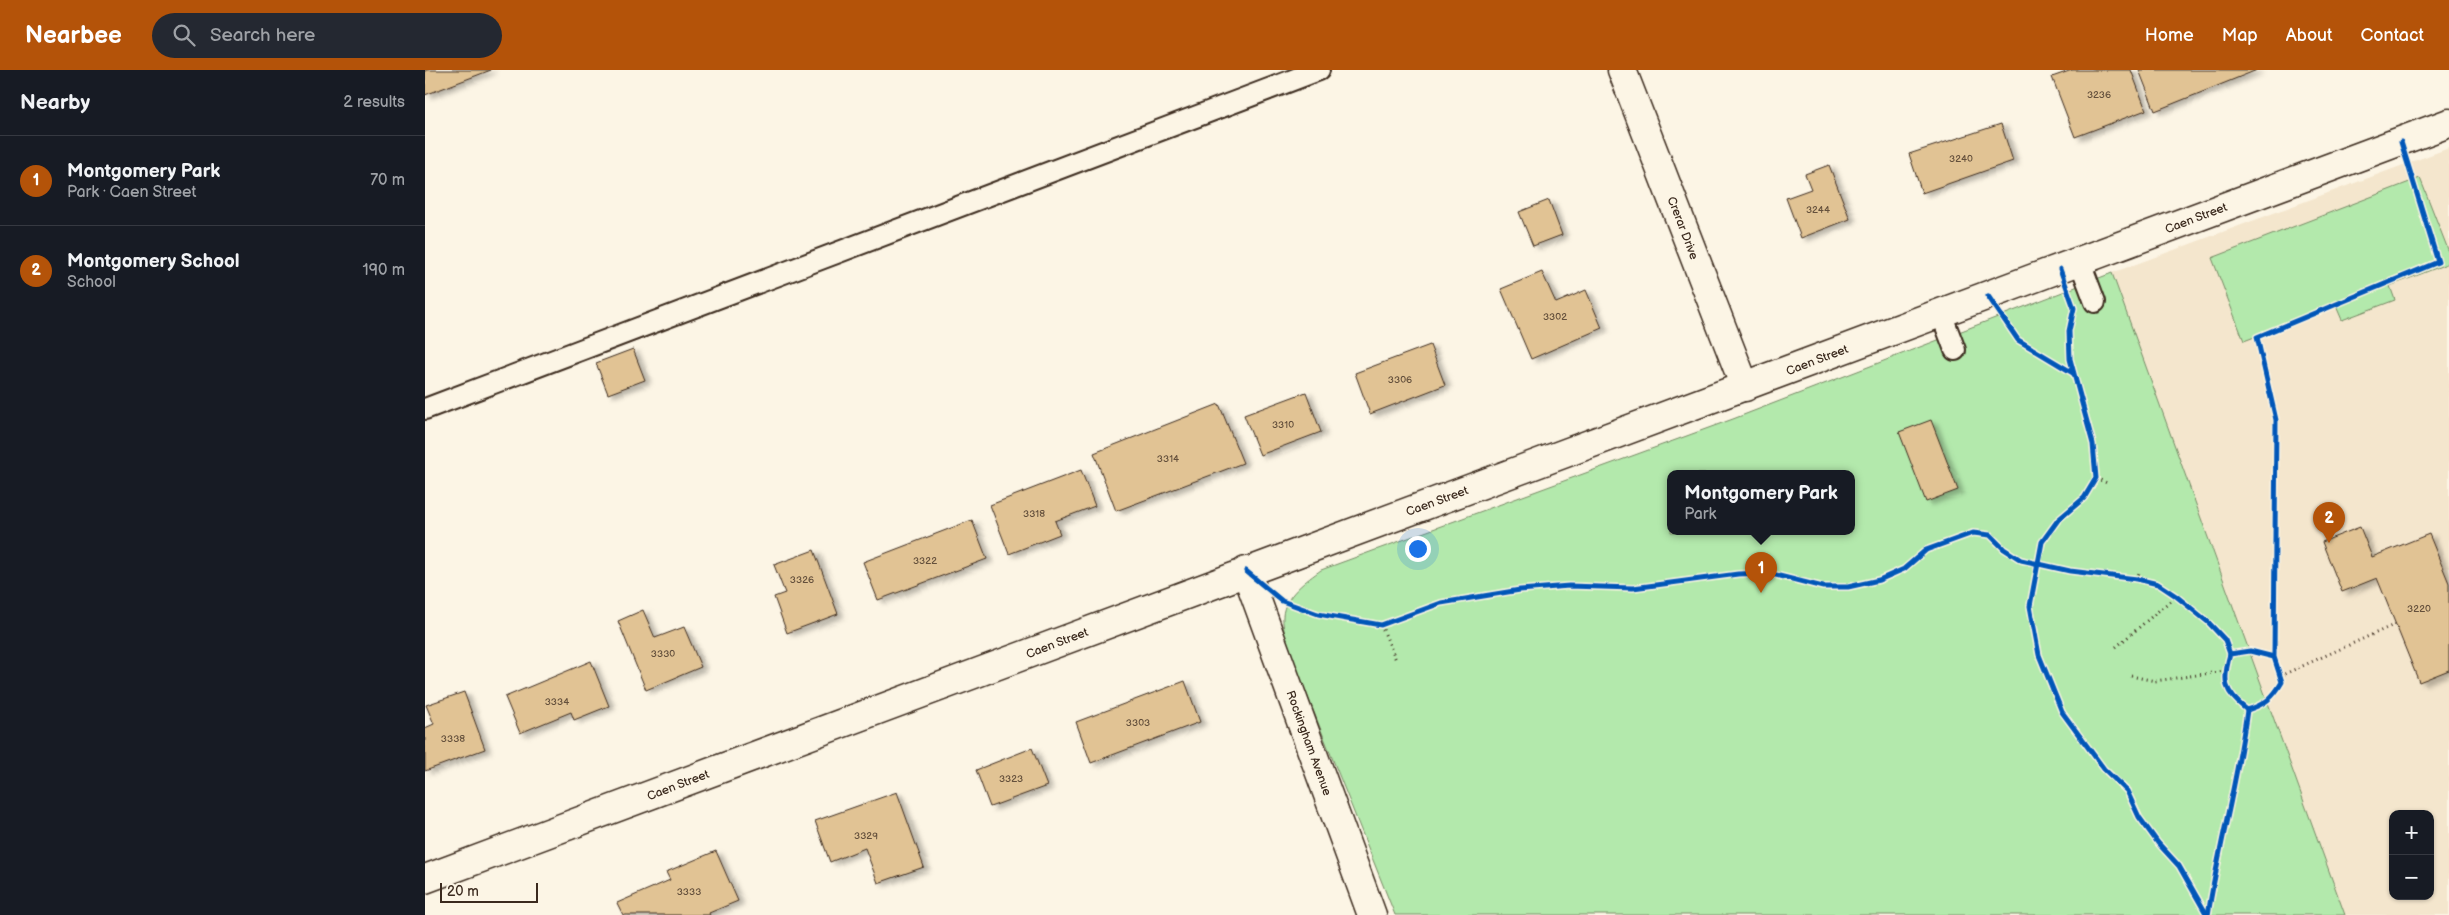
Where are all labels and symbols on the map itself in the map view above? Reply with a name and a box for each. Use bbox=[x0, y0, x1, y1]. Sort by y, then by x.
house number: 3236 bbox=[2087, 89, 2111, 101]
house number: 3240 bbox=[1949, 153, 1973, 165]
street label: Crerar Drive bbox=[1664, 194, 1701, 262]
street label: Caen Street bbox=[2163, 200, 2230, 237]
house number: 3244 bbox=[1806, 204, 1830, 216]
house number: 3302 bbox=[1543, 311, 1567, 323]
street label: Caen Street bbox=[1784, 342, 1851, 379]
house number: 3306 bbox=[1388, 374, 1412, 386]
house number: 3310 bbox=[1272, 419, 1294, 431]
house number: 3314 bbox=[1157, 453, 1179, 465]
street label: Caen Street bbox=[1404, 483, 1471, 520]
pin: 2 bbox=[2313, 502, 2345, 543]
house number: 3318 bbox=[1023, 508, 1045, 520]
your location bbox=[1405, 536, 1431, 562]
pin: 1 bbox=[1745, 552, 1777, 593]
house number: 3322 bbox=[913, 555, 937, 567]
house number: 3326 bbox=[790, 574, 814, 586]
house number: 3220 bbox=[2407, 603, 2431, 615]
street label: Caen Street bbox=[1024, 625, 1091, 662]
house number: 3330 bbox=[651, 648, 675, 660]
street label: Rockingham Avenue bbox=[1283, 688, 1335, 798]
house number: 3334 bbox=[545, 696, 569, 708]
house number: 3303 bbox=[1126, 717, 1150, 729]
house number: 3338 bbox=[441, 733, 465, 745]
street label: Caen Street bbox=[645, 767, 712, 804]
house number: 3323 bbox=[999, 773, 1023, 785]
house number: 3329 bbox=[854, 830, 878, 842]
scale bar bbox=[440, 880, 537, 903]
house number: 3333 bbox=[677, 886, 701, 898]

